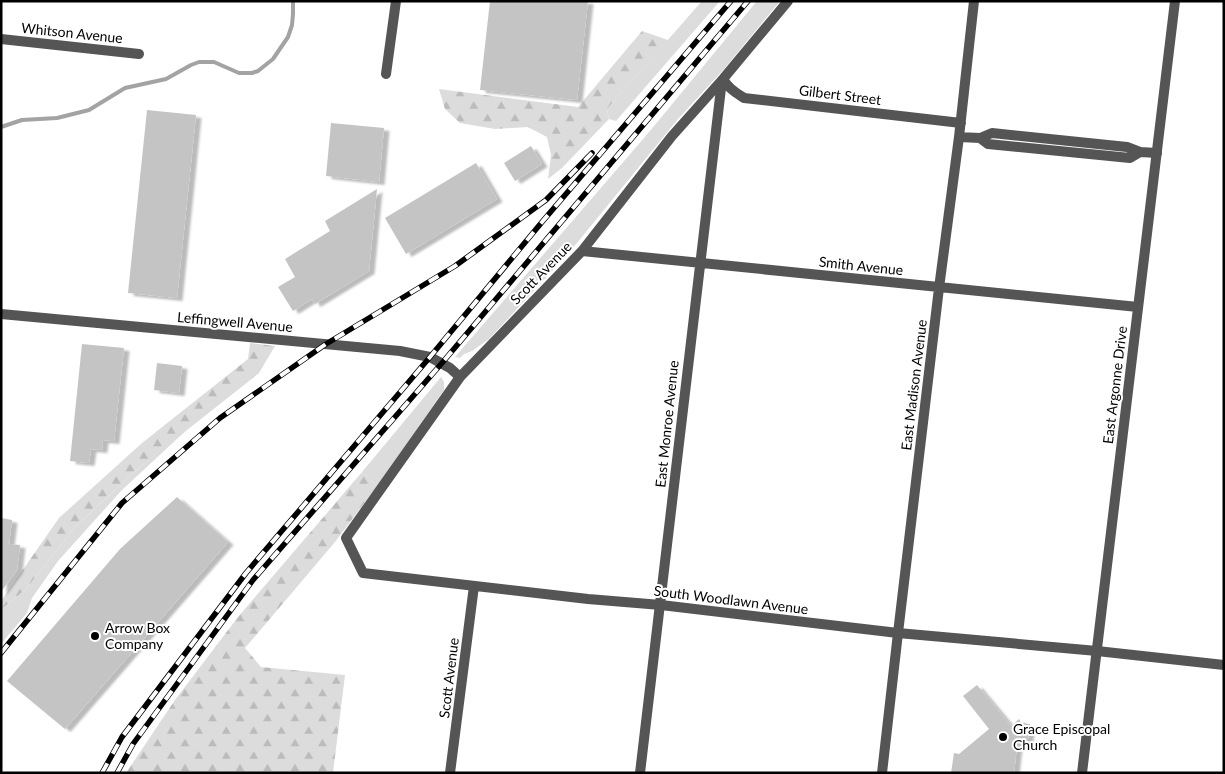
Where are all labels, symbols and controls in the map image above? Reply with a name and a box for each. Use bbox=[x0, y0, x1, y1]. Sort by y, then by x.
street label: Whitson Avenue bbox=[20, 19, 124, 46]
street label: Gilbert Street bbox=[798, 81, 882, 108]
street label: Scott Avenue bbox=[506, 238, 575, 308]
street label: Smith Avenue bbox=[818, 253, 904, 278]
street label: Leffingwell Avenue bbox=[177, 308, 294, 335]
street label: East Madison Avenue bbox=[897, 318, 930, 451]
street label: East Argonne Drive bbox=[1099, 325, 1130, 445]
street label: East Monroe Avenue bbox=[651, 360, 682, 488]
street label: South Woodlawn Avenue bbox=[653, 582, 809, 617]
place label: Arrow Box Company bbox=[105, 619, 170, 652]
marker: Arrow Box Company bbox=[89, 630, 101, 642]
street label: Scott Avenue bbox=[435, 637, 462, 719]
place label: Grace Episcopal Church bbox=[1013, 720, 1110, 753]
marker: Grace Episcopal Church bbox=[997, 731, 1009, 743]

